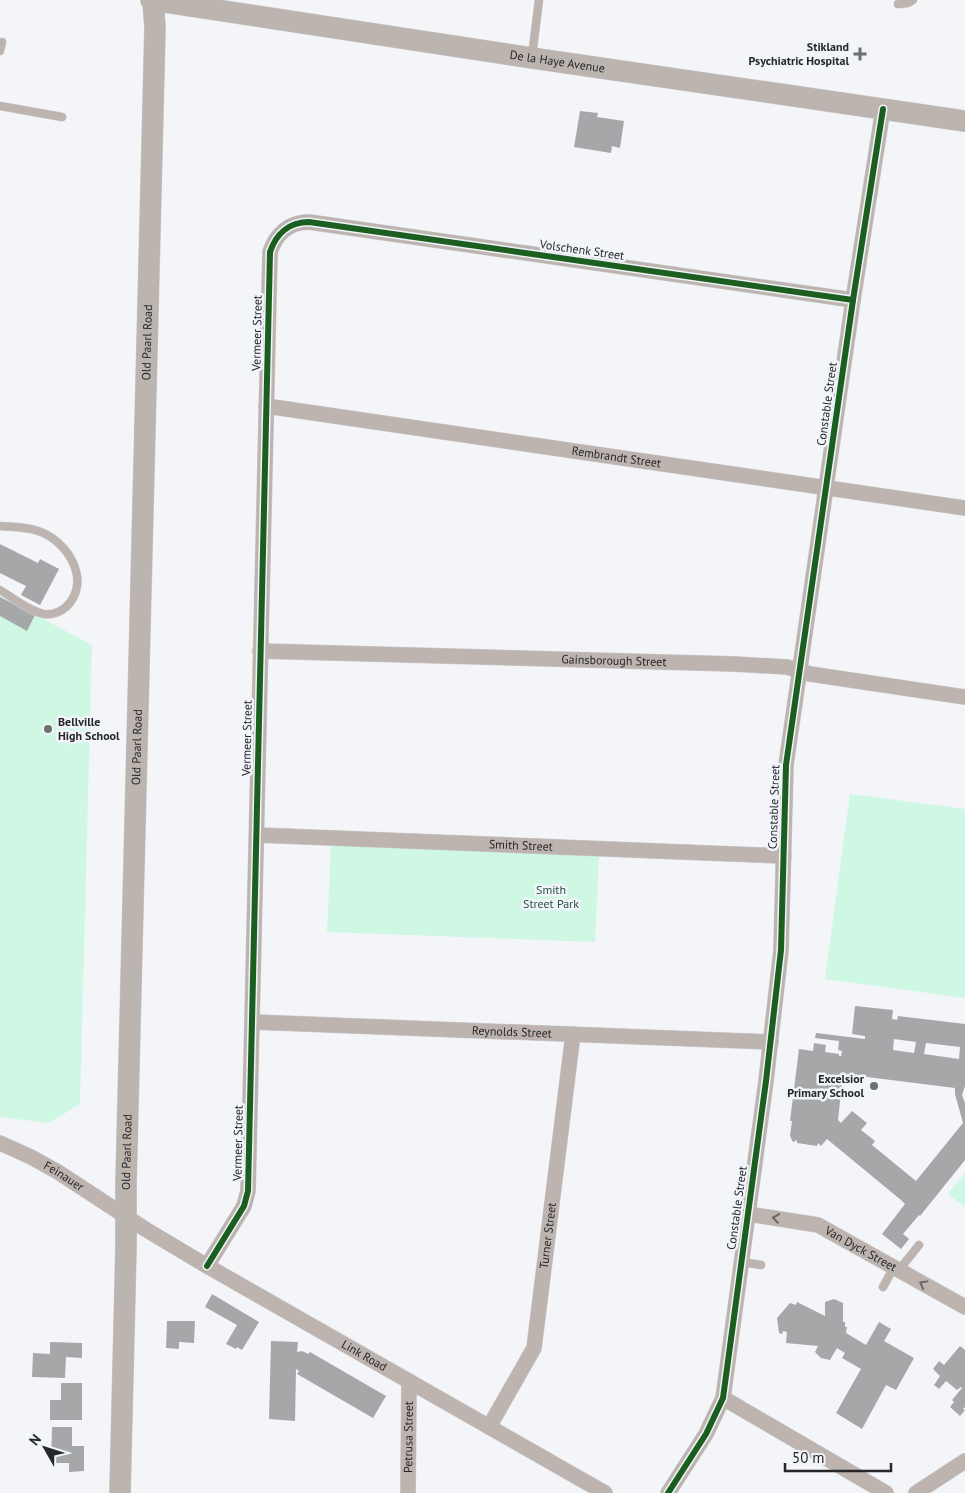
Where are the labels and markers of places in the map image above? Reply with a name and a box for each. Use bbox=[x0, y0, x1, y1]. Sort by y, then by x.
place label: Stikland Psychiatric Hospital bbox=[749, 39, 849, 68]
marker: Stikland Psychiatric Hospital bbox=[853, 47, 867, 61]
place label: Bellville High School bbox=[58, 714, 120, 743]
marker: Bellville High School bbox=[42, 723, 54, 735]
place label: Excelsior Primary School bbox=[787, 1071, 865, 1100]
marker: Excelsior Primary School bbox=[868, 1080, 880, 1092]

